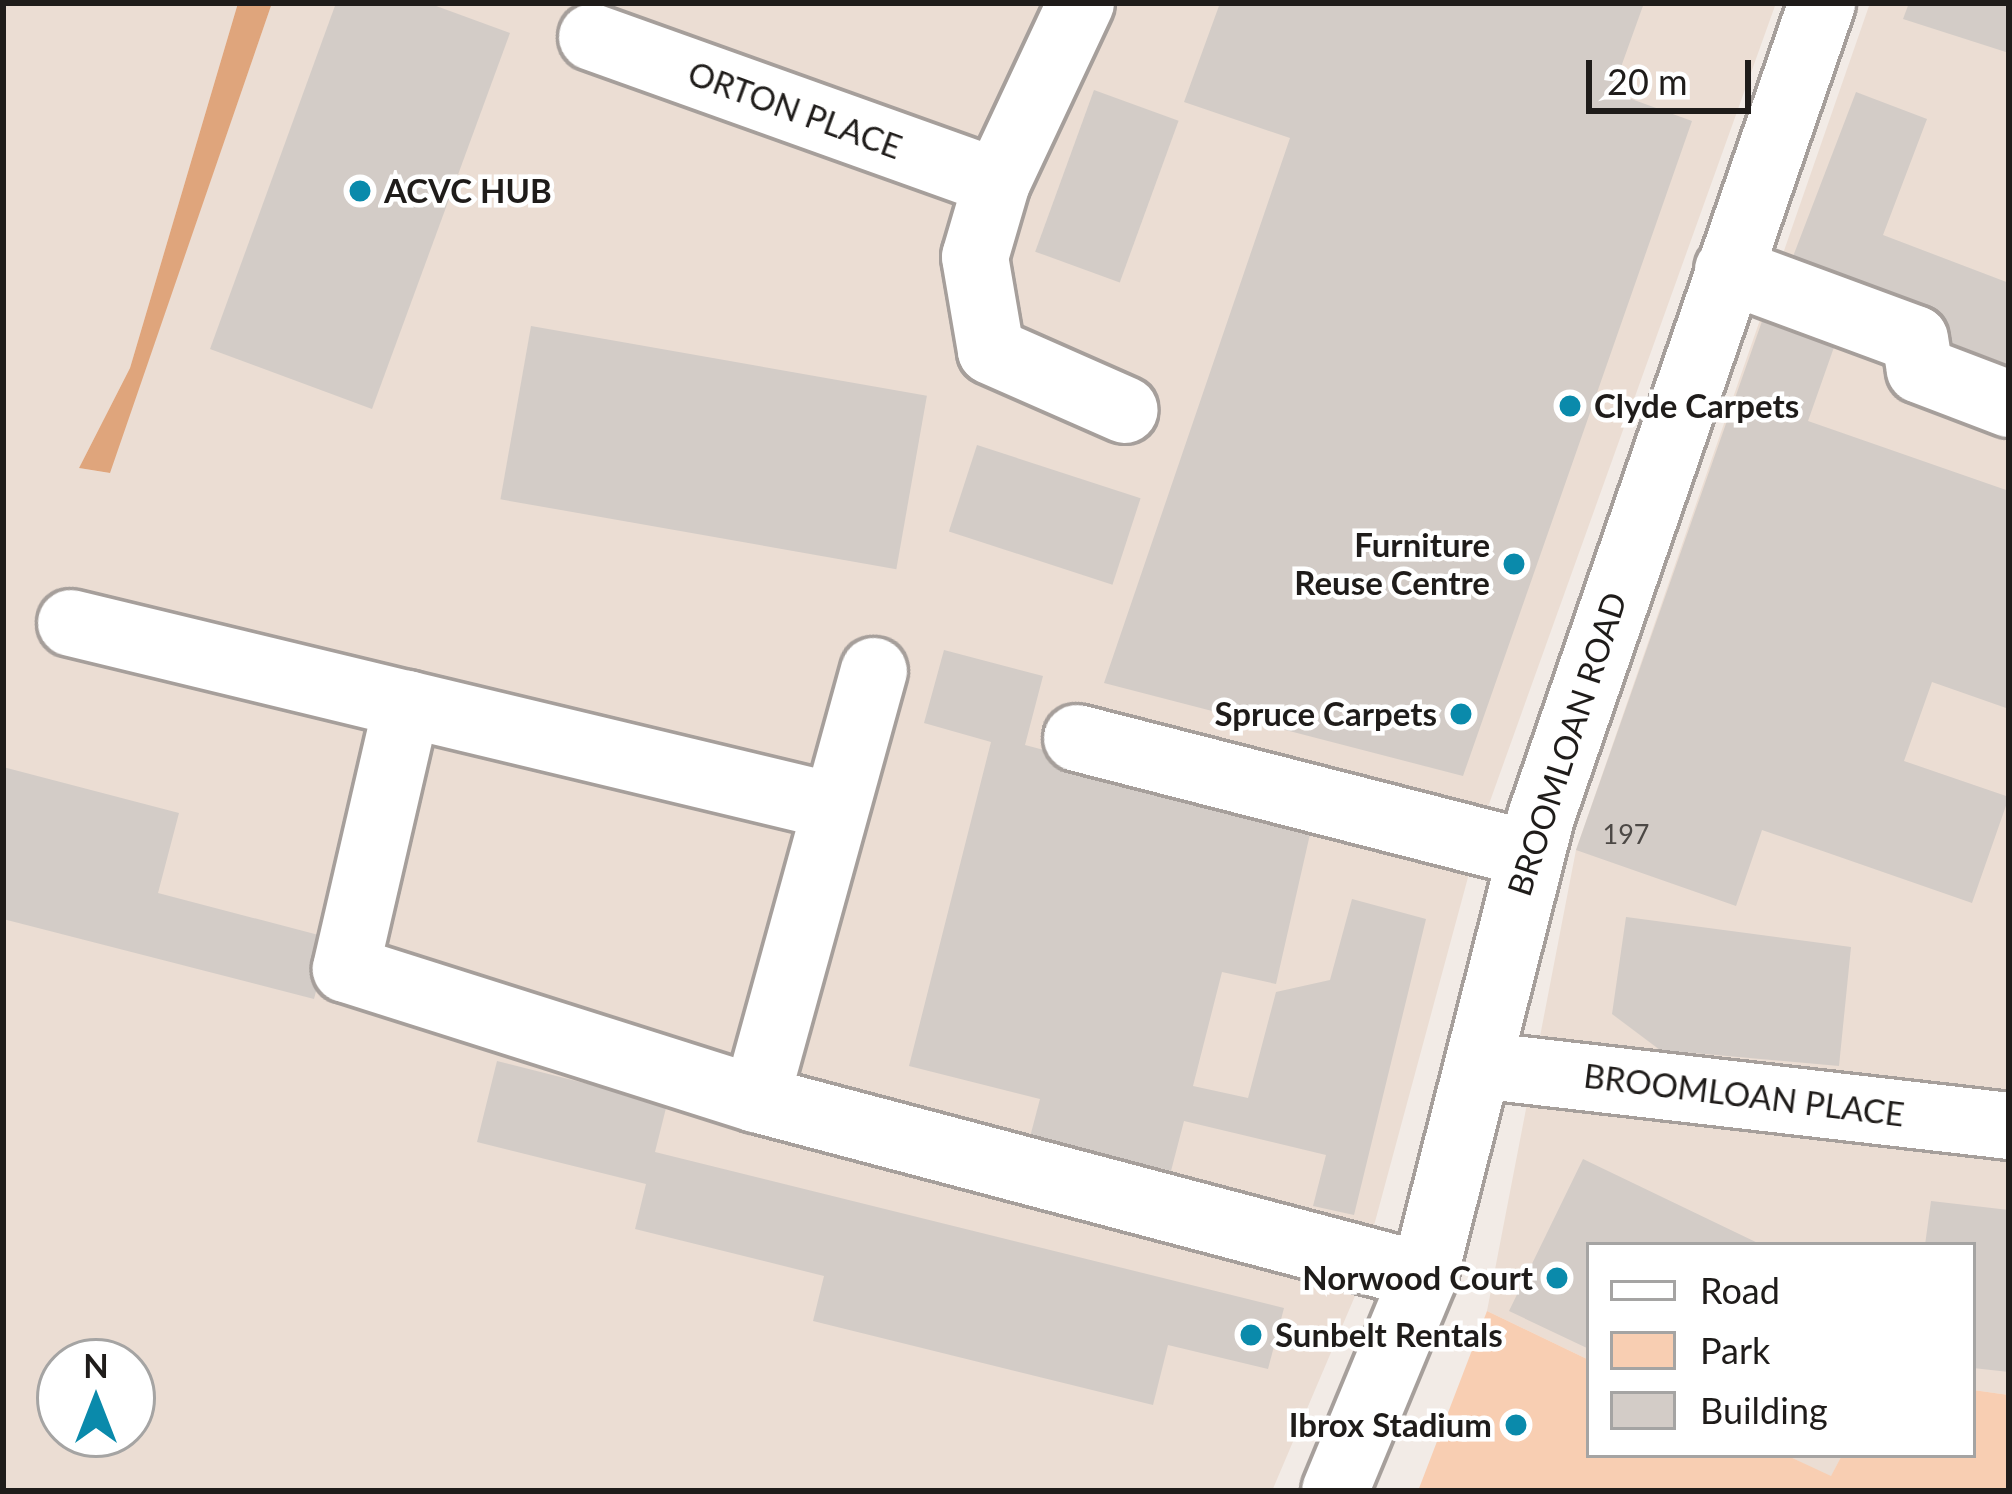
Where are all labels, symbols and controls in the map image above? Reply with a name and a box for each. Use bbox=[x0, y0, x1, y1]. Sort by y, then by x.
scale bar bbox=[1592, 36, 1757, 110]
street label: ORTON PLACE bbox=[683, 53, 907, 167]
text: 20 m bbox=[1607, 59, 1688, 103]
place label: ACVC HUB bbox=[384, 171, 552, 211]
marker: ACVC HUB bbox=[347, 178, 373, 204]
place label: Clyde Carpets bbox=[1594, 386, 1799, 426]
marker: Clyde Carpets bbox=[1557, 393, 1583, 419]
place label: Furniture Reuse Centre bbox=[1294, 525, 1490, 603]
marker: Furniture Reuse Centre bbox=[1501, 551, 1527, 577]
street label: BROOMLOAN ROAD bbox=[1499, 587, 1635, 901]
place label: Spruce Carpets bbox=[1214, 694, 1437, 734]
marker: Spruce Carpets bbox=[1448, 701, 1474, 727]
house number: 197 bbox=[1603, 818, 1649, 850]
street label: BROOMLOAN PLACE bbox=[1582, 1056, 1906, 1134]
legend bbox=[1586, 1242, 1976, 1458]
place label: Norwood Court bbox=[1302, 1258, 1533, 1298]
marker: Norwood Court bbox=[1544, 1265, 1570, 1291]
text: Road bbox=[1700, 1268, 1780, 1312]
place label: Sunbelt Rentals bbox=[1275, 1315, 1503, 1355]
marker: Sunbelt Rentals bbox=[1238, 1322, 1264, 1348]
text: Park bbox=[1700, 1328, 1770, 1372]
north arrow bbox=[36, 1338, 156, 1458]
text: N bbox=[83, 1345, 109, 1385]
text: Building bbox=[1700, 1388, 1828, 1432]
place label: Ibrox Stadium bbox=[1289, 1405, 1492, 1445]
marker: Ibrox Stadium bbox=[1503, 1412, 1529, 1438]

